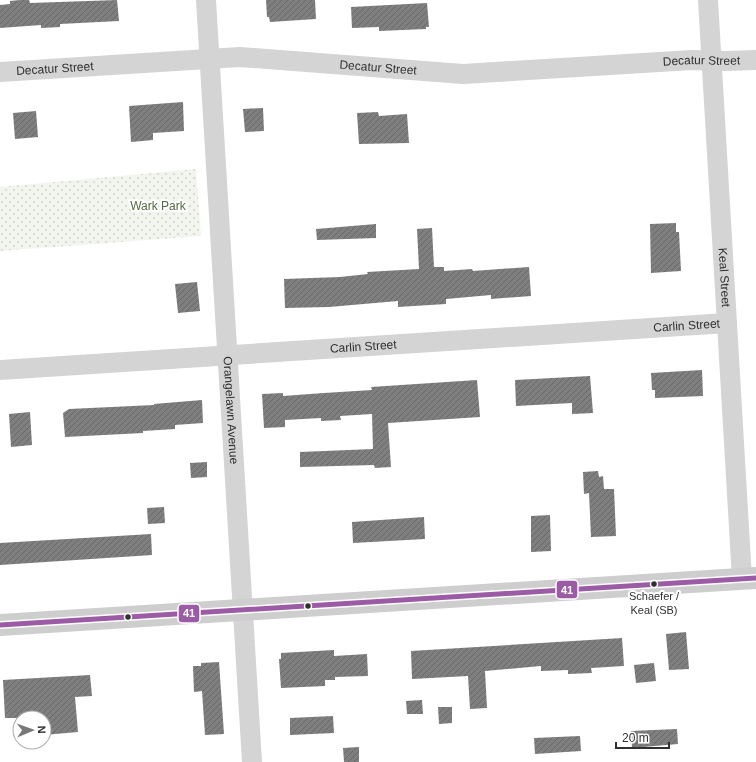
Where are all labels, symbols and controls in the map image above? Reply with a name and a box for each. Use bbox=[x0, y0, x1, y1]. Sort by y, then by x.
street label: Decatur Street bbox=[662, 53, 741, 69]
street label: Decatur Street bbox=[339, 58, 418, 78]
street label: Decatur Street bbox=[16, 59, 95, 78]
park label: Wark Park bbox=[130, 199, 187, 213]
street label: Keal Street bbox=[716, 247, 733, 308]
street label: Carlin Street bbox=[653, 316, 721, 335]
street label: Carlin Street bbox=[329, 337, 398, 356]
street label: Orangelawn Avenue bbox=[221, 356, 241, 465]
marker: Schaefer / Keal (SB) bbox=[649, 579, 659, 589]
line badge: 41 bbox=[556, 580, 578, 599]
text: 41 bbox=[561, 584, 573, 596]
place label: Schaefer / Keal (SB) bbox=[629, 590, 680, 616]
unlabelled marker bbox=[303, 601, 313, 611]
line badge: 41 bbox=[178, 604, 200, 623]
text: 41 bbox=[183, 607, 195, 619]
unlabelled marker bbox=[123, 612, 133, 622]
north arrow bbox=[12, 710, 52, 750]
scale bar bbox=[616, 724, 669, 750]
text: N bbox=[36, 725, 48, 734]
text: 20 m bbox=[622, 731, 649, 745]

